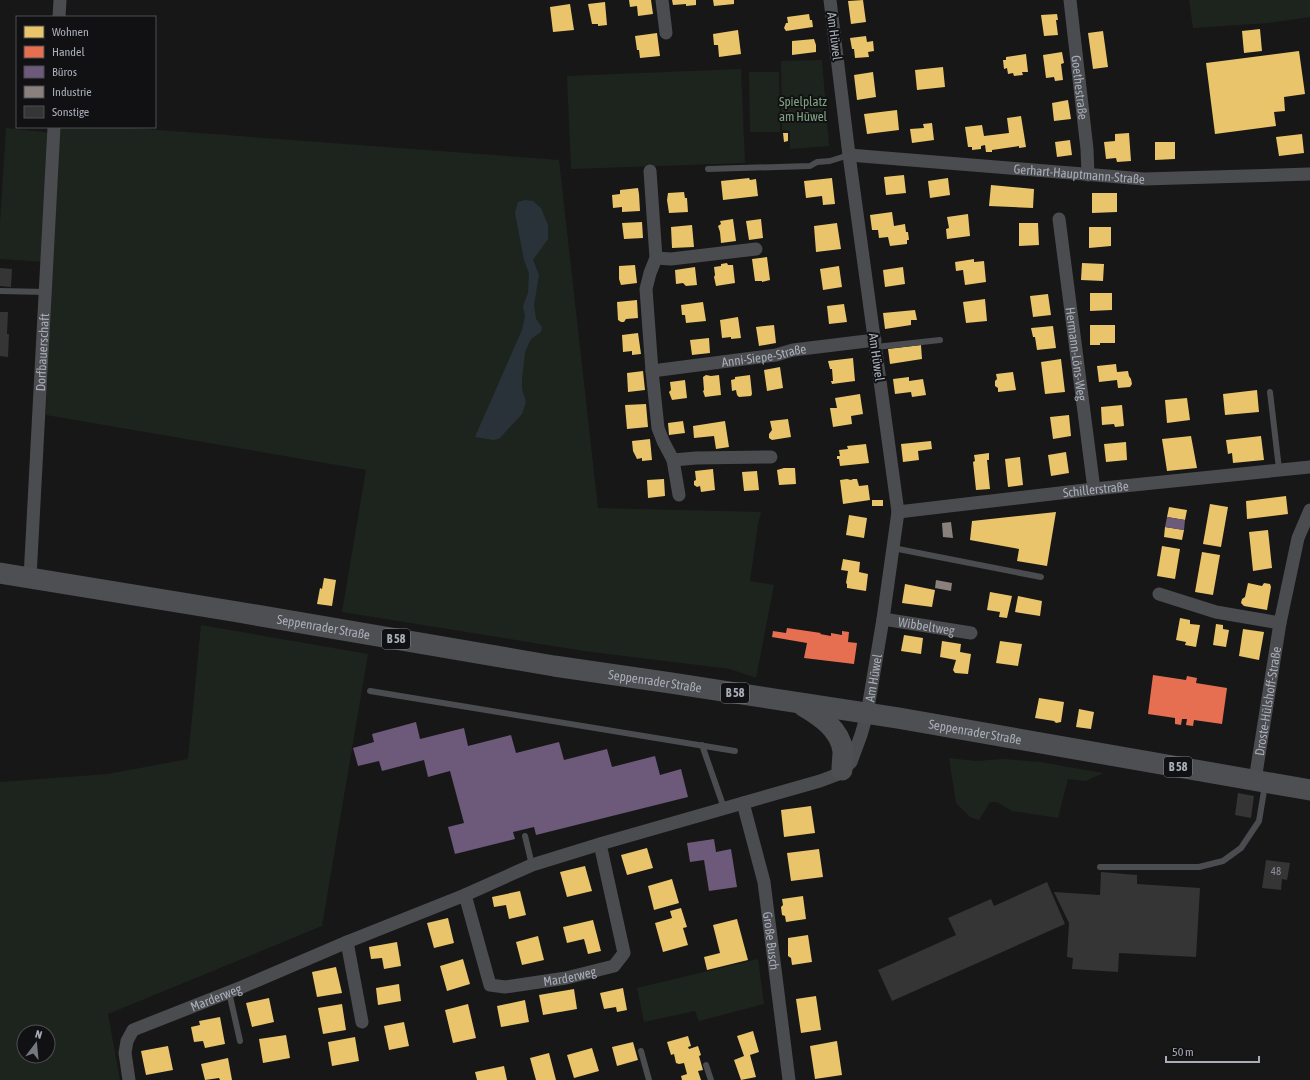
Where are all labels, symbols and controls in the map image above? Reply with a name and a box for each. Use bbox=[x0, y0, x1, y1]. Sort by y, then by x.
street label: Am Hüwel bbox=[824, 11, 845, 62]
legend bbox=[16, 16, 156, 128]
text: Wohnen bbox=[52, 25, 89, 39]
text: Handel bbox=[52, 45, 86, 59]
street label: Goethestraße bbox=[1068, 54, 1091, 121]
text: Büros bbox=[52, 65, 77, 79]
text: Industrie bbox=[52, 85, 92, 99]
park label: Spielplatz am Hüwel bbox=[779, 94, 828, 124]
text: Sonstige bbox=[52, 105, 89, 119]
street label: Gerhart-Hauptmann-Straße bbox=[1013, 161, 1146, 187]
street label: Hermann-Löns-Weg bbox=[1062, 306, 1090, 402]
street label: Dorfbauerschaft bbox=[33, 313, 52, 392]
street label: Am Hüwel bbox=[866, 332, 887, 383]
street label: Anni-Siepe-Straße bbox=[721, 341, 807, 370]
street label: Schillerstraße bbox=[1062, 479, 1129, 501]
street label: Seppenrader Straße bbox=[276, 612, 371, 642]
street label: Wibbeltweg bbox=[897, 615, 956, 638]
road number: B 58 bbox=[382, 629, 410, 649]
street label: Droste-Hülshoff-Straße bbox=[1252, 645, 1284, 757]
street label: Am Hüwel bbox=[862, 652, 885, 703]
street label: Seppenrader Straße bbox=[607, 667, 703, 696]
road number: B 58 bbox=[721, 683, 749, 703]
street label: Seppenrader Straße bbox=[927, 716, 1023, 747]
road number: B 58 bbox=[1164, 757, 1192, 777]
house number: 48 bbox=[1271, 865, 1281, 877]
street label: Große Busch bbox=[760, 911, 782, 971]
street label: Marderweg bbox=[542, 964, 598, 989]
street label: Marderweg bbox=[188, 981, 244, 1015]
north arrow bbox=[16, 1024, 56, 1064]
text: N bbox=[34, 1028, 44, 1041]
scale bar bbox=[1166, 1038, 1259, 1064]
text: 50 m bbox=[1172, 1045, 1194, 1059]

